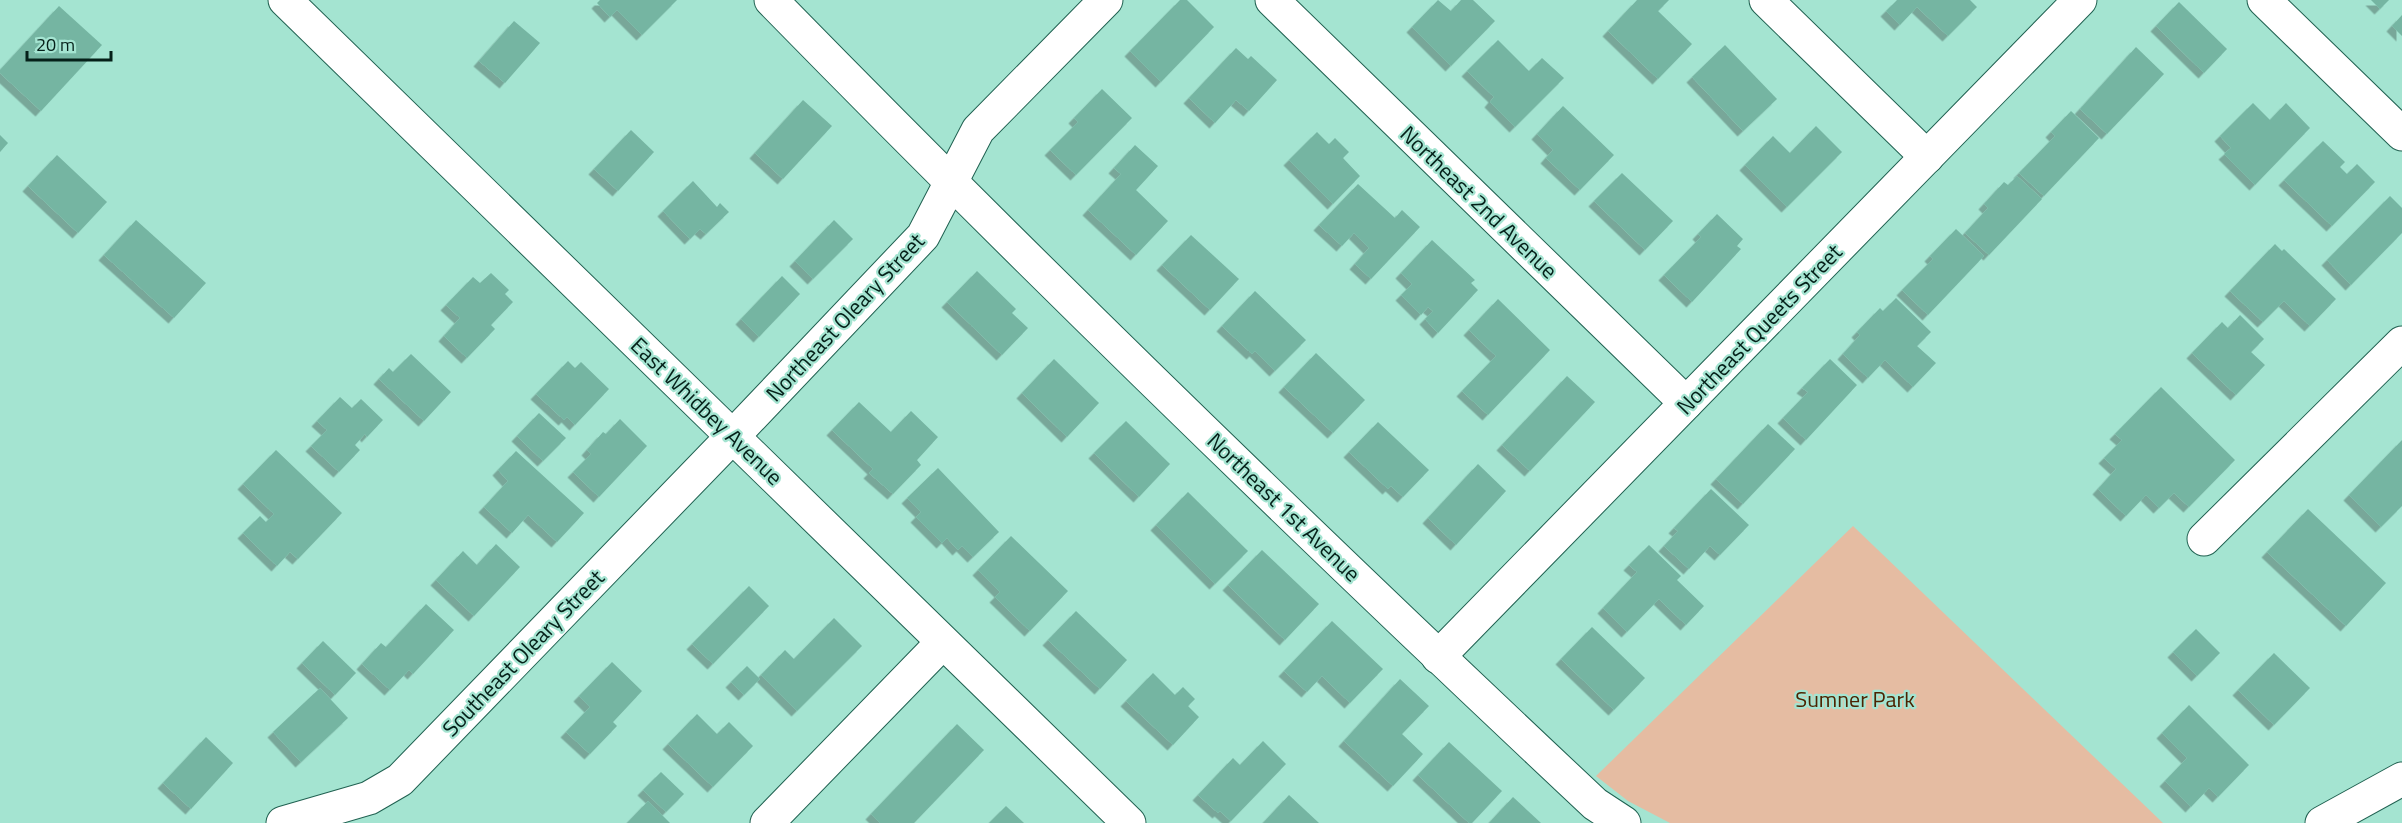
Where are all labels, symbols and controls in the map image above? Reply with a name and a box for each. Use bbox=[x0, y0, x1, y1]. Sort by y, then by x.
scale bar bbox=[27, 24, 111, 62]
text: 20 m bbox=[36, 31, 75, 58]
street label: Northeast 2nd Avenue bbox=[1392, 118, 1566, 286]
street label: Northeast Oleary Street bbox=[758, 225, 933, 409]
street label: Northeast Queets Street bbox=[1668, 236, 1850, 422]
street label: East Whidbey Avenue bbox=[623, 329, 791, 493]
street label: Northeast 1st Avenue bbox=[1199, 424, 1369, 590]
street label: Southeast Oleary Street bbox=[434, 561, 612, 744]
park label: Sumner Park bbox=[1795, 682, 1915, 716]

